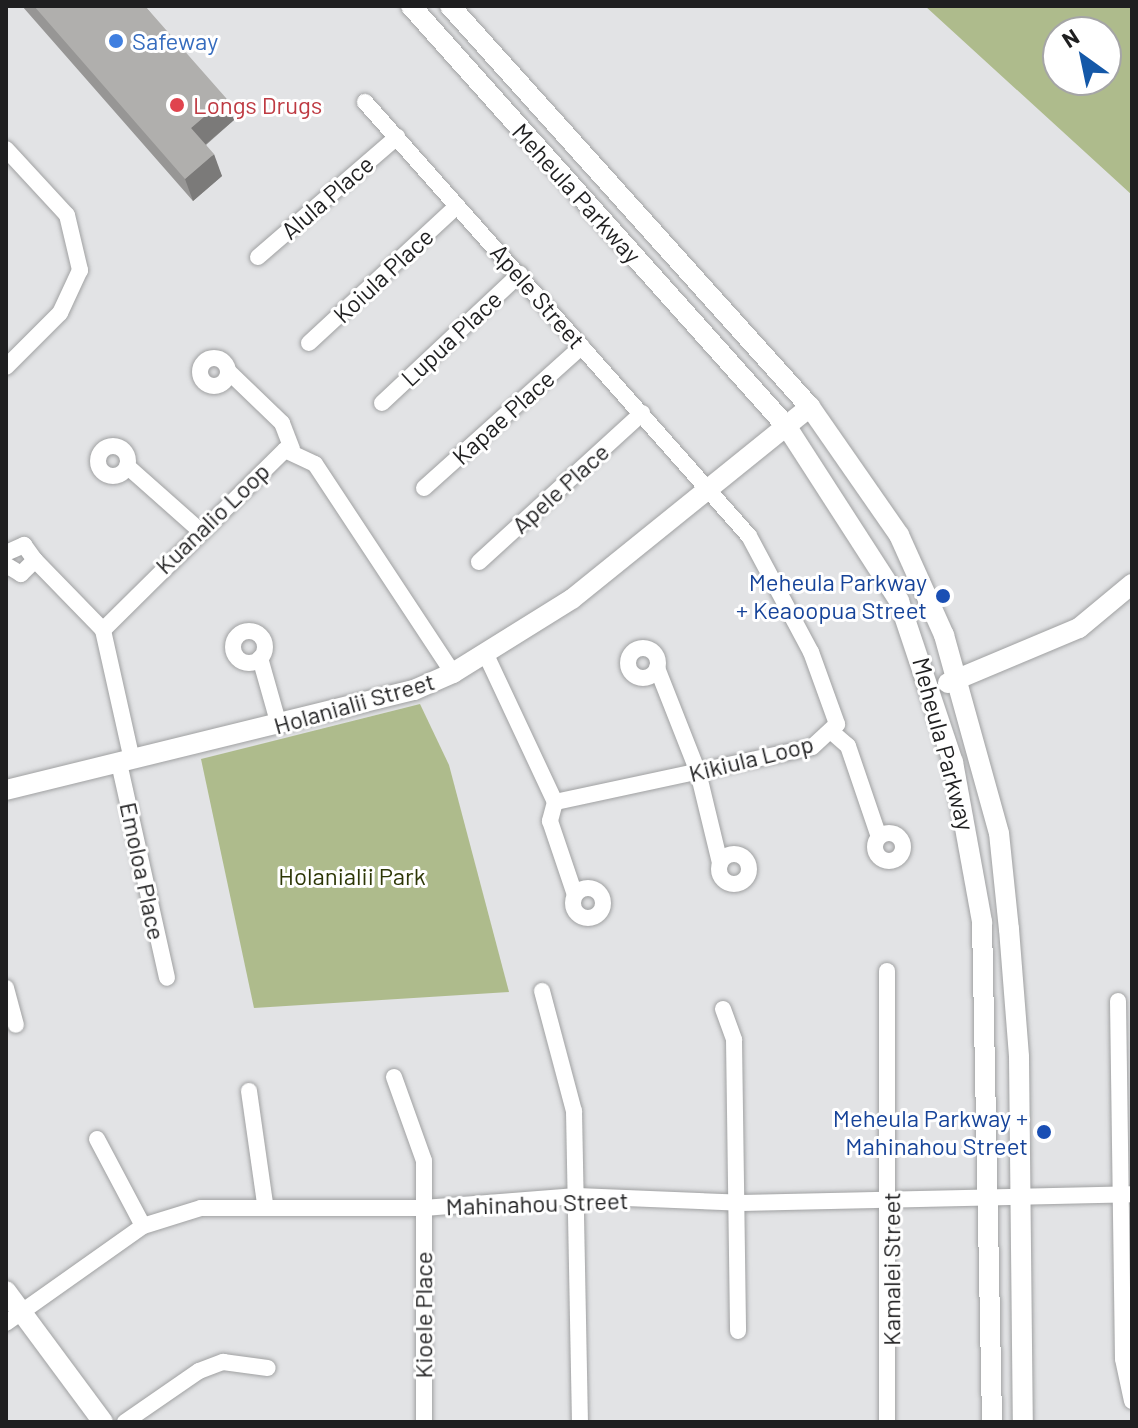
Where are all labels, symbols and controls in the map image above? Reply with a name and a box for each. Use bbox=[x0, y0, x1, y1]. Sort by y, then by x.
north arrow bbox=[1042, 16, 1122, 96]
text: N bbox=[1057, 23, 1083, 52]
place label: Safeway bbox=[132, 27, 218, 55]
marker: Safeway bbox=[107, 32, 125, 50]
place label: Longs Drugs bbox=[193, 91, 322, 119]
marker: Longs Drugs bbox=[168, 96, 186, 114]
street label: Meheula Parkway bbox=[507, 117, 647, 269]
street label: Alula Place bbox=[275, 149, 379, 245]
street label: Koiula Place bbox=[327, 221, 439, 329]
street label: Apele Street bbox=[485, 238, 591, 354]
street label: Lupua Place bbox=[395, 284, 507, 392]
street label: Kapae Place bbox=[446, 364, 560, 470]
street label: Apele Place bbox=[505, 437, 615, 539]
street label: Kuanalio Loop bbox=[149, 456, 275, 580]
place label: Meheula Parkway + Keaoopua Street bbox=[736, 568, 927, 624]
marker: Meheula Parkway + Keaoopua Street bbox=[934, 587, 952, 605]
street label: Meheula Parkway bbox=[907, 654, 981, 834]
street label: Holanialii Street bbox=[270, 666, 438, 740]
street label: Kikiula Loop bbox=[686, 729, 816, 787]
street label: Emoloa Place bbox=[114, 799, 172, 943]
park label: Holanialii Park bbox=[278, 862, 426, 890]
place label: Meheula Parkway + Mahinahou Street bbox=[833, 1104, 1028, 1160]
marker: Meheula Parkway + Mahinahou Street bbox=[1035, 1123, 1053, 1141]
street label: Mahinahou Street bbox=[445, 1185, 629, 1221]
street label: Kamalei Street bbox=[877, 1192, 905, 1346]
street label: Kioele Place bbox=[409, 1252, 437, 1378]

